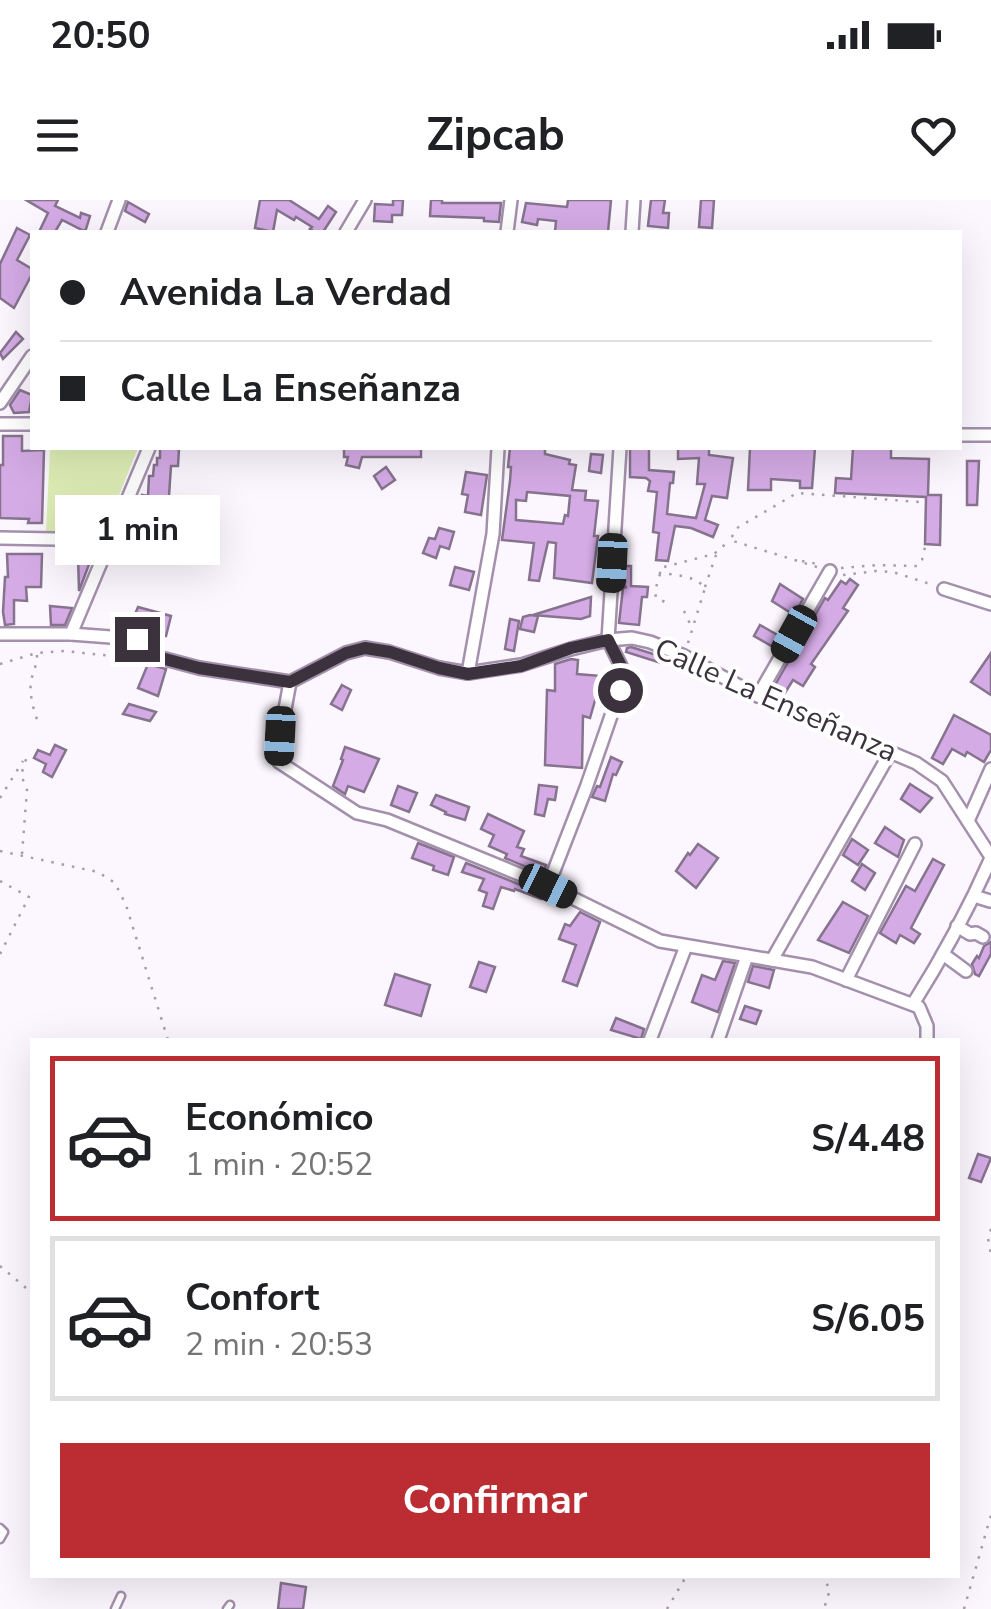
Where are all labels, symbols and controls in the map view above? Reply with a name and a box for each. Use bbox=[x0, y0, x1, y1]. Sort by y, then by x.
text: 20:50 bbox=[50, 10, 151, 61]
text: Zipcab bbox=[426, 105, 565, 166]
icon: menu bbox=[30, 108, 85, 163]
icon: heart bbox=[906, 108, 961, 163]
text: Avenida La Verdad bbox=[120, 267, 452, 318]
text: Calle La Enseñanza bbox=[120, 363, 461, 414]
callout: 1 min bbox=[54, 494, 220, 564]
text: 1 min bbox=[96, 508, 179, 551]
car bbox=[595, 532, 629, 594]
car bbox=[766, 600, 822, 668]
route end bbox=[115, 617, 160, 662]
street label: Calle La Enseñanza bbox=[648, 629, 904, 772]
route start bbox=[598, 668, 643, 713]
car bbox=[263, 705, 297, 767]
car bbox=[514, 859, 582, 913]
text: Económico bbox=[185, 1092, 374, 1143]
icon: car bbox=[65, 1094, 155, 1184]
text: S/4.48 bbox=[811, 1113, 925, 1164]
text: 1 min · 20:52 bbox=[185, 1143, 373, 1186]
text: Confort bbox=[185, 1272, 319, 1323]
icon: car bbox=[65, 1274, 155, 1364]
text: S/6.05 bbox=[811, 1293, 925, 1344]
text: 2 min · 20:53 bbox=[185, 1323, 373, 1366]
button: Confirmar bbox=[60, 1443, 930, 1558]

